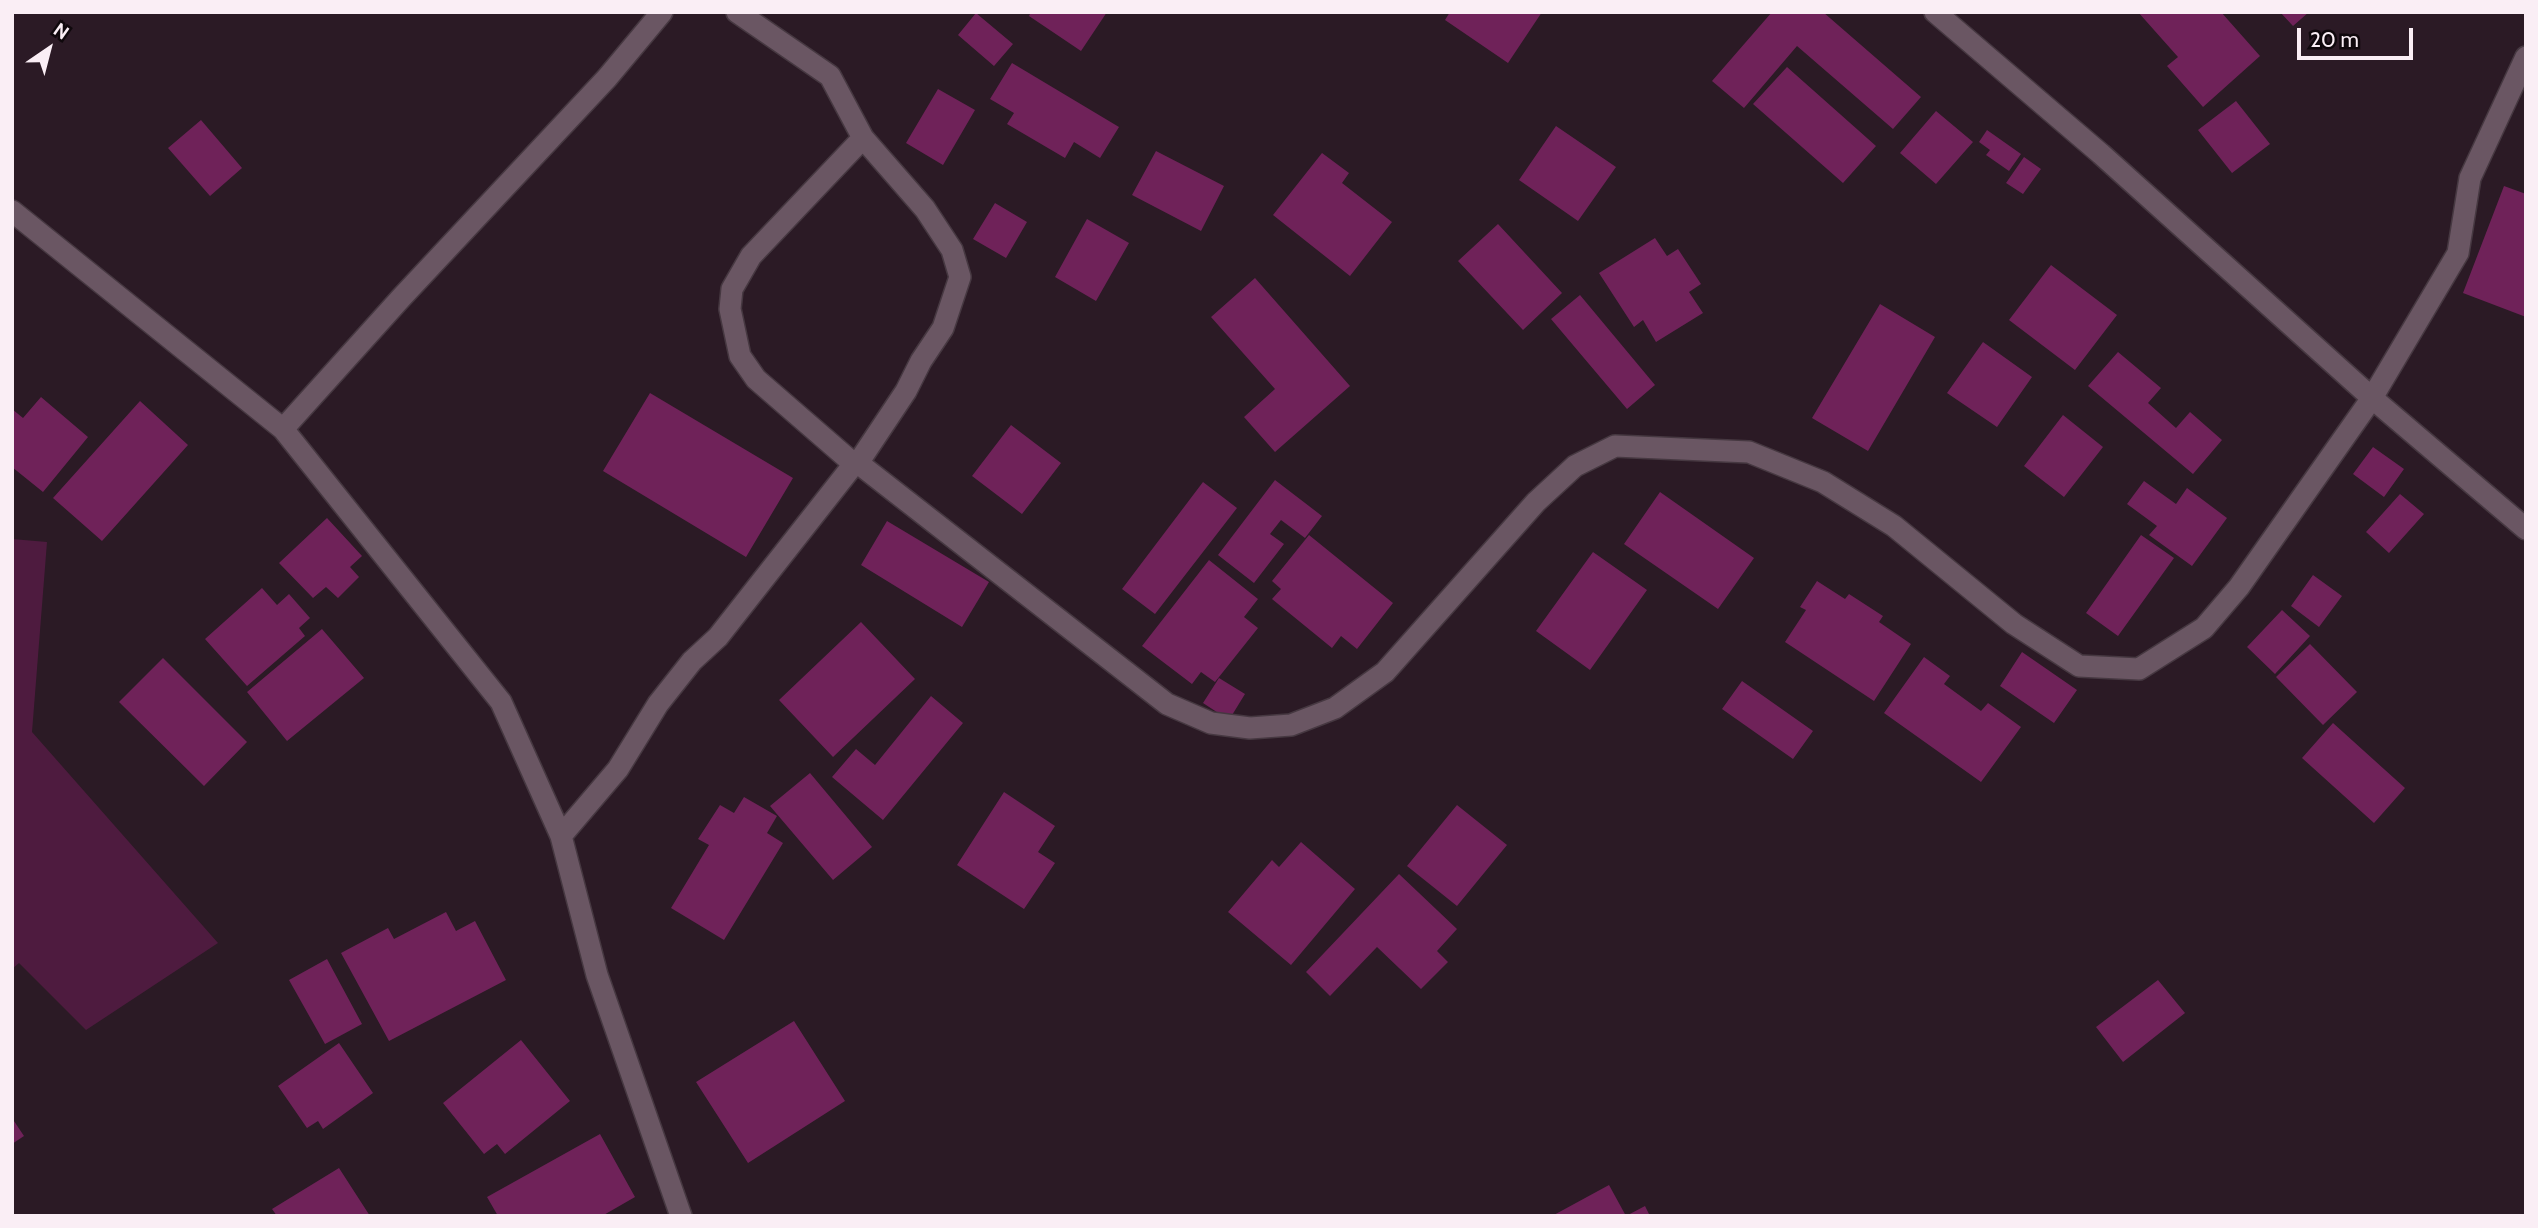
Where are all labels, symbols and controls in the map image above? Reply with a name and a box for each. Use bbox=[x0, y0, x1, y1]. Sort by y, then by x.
north arrow bbox=[14, 14, 84, 84]
scale bar bbox=[2300, 14, 2416, 58]
text: N bbox=[49, 18, 73, 45]
text: 20 m bbox=[2310, 27, 2359, 52]

